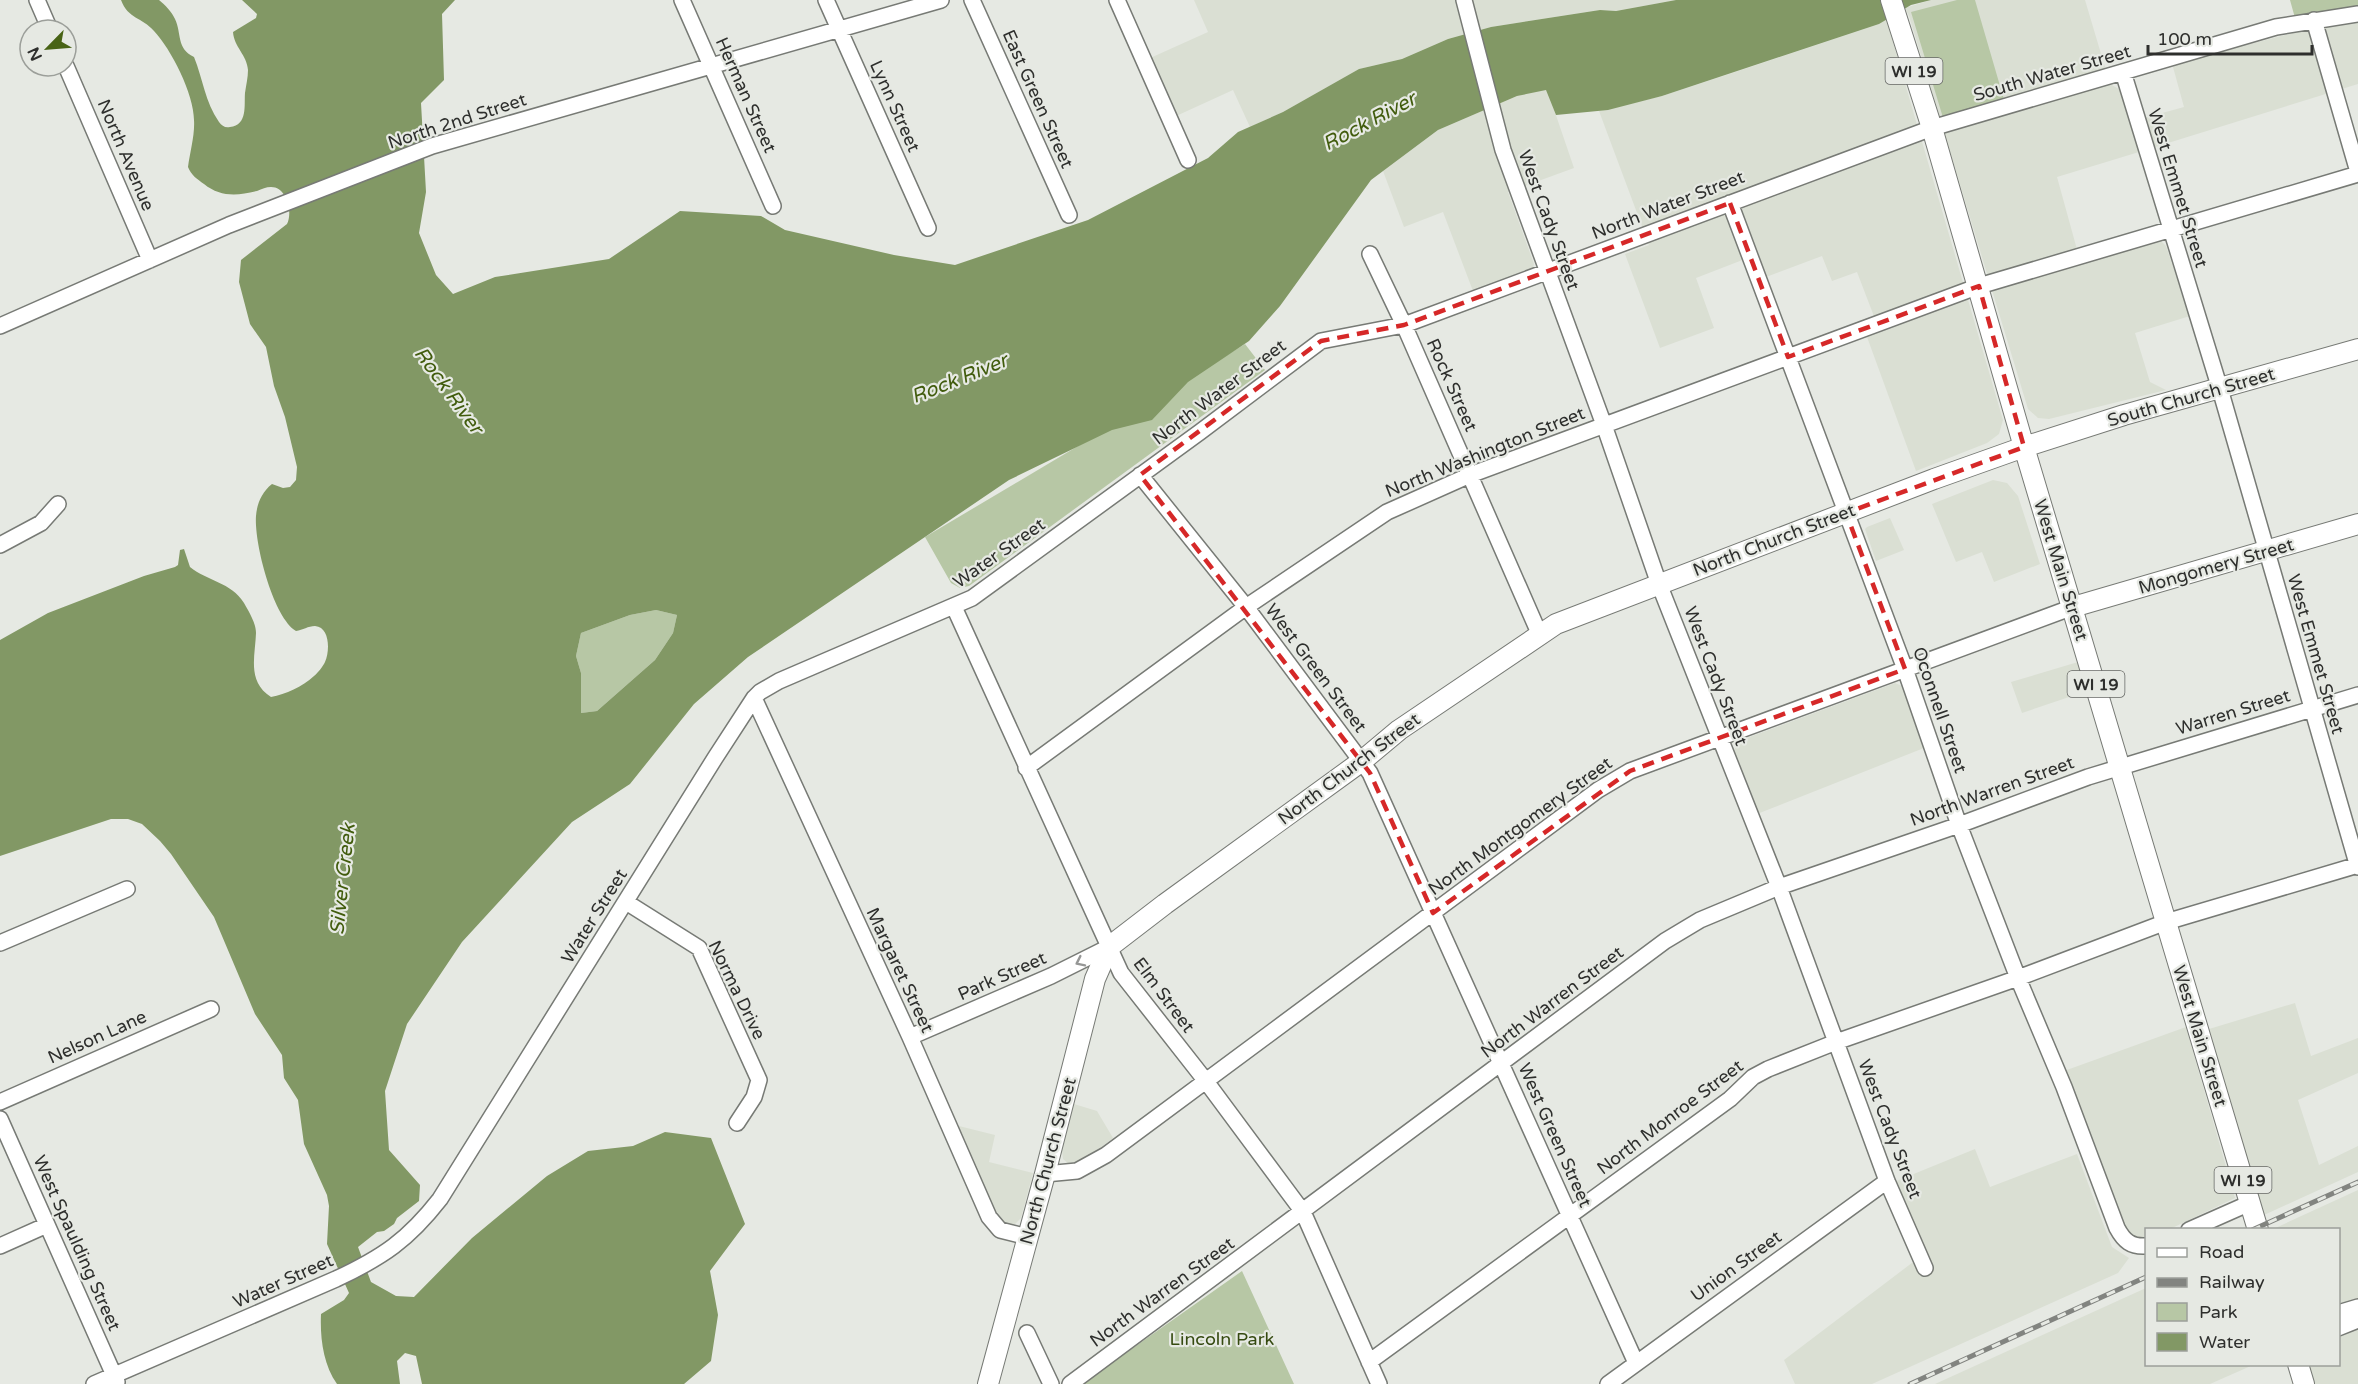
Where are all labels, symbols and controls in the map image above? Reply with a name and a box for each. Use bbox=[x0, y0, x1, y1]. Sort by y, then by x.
north arrow bbox=[18, 18, 78, 78]
scale bar bbox=[2148, 18, 2312, 56]
street label: East Green Street bbox=[998, 26, 1078, 172]
text: 100 m bbox=[2157, 28, 2212, 50]
street label: Herman Street bbox=[711, 34, 781, 156]
street label: South Water Street bbox=[1971, 40, 2133, 106]
text: N bbox=[24, 44, 47, 64]
street label: Lynn Street bbox=[865, 57, 925, 155]
road number: WI 19 bbox=[1886, 58, 1942, 84]
water label: Rock River bbox=[1319, 86, 1422, 156]
street label: North 2nd Street bbox=[385, 88, 529, 154]
street label: North Avenue bbox=[93, 96, 159, 214]
street label: West Emmet Street bbox=[2143, 106, 2213, 270]
street label: West Cady Street bbox=[1513, 147, 1585, 293]
street label: North Water Street bbox=[1588, 166, 1748, 244]
street label: North Water Street bbox=[1148, 334, 1290, 450]
street label: Rock Street bbox=[1422, 335, 1482, 435]
water label: Rock River bbox=[409, 342, 489, 441]
water label: Rock River bbox=[908, 348, 1013, 409]
street label: South Church Street bbox=[2105, 363, 2277, 431]
street label: North Washington Street bbox=[1382, 402, 1588, 502]
street label: West Main Street bbox=[2029, 497, 2093, 644]
street label: North Church Street bbox=[1690, 499, 1858, 581]
street label: Water Street bbox=[949, 513, 1049, 593]
street label: Mongomery Street bbox=[2136, 533, 2296, 599]
street label: West Emmet Street bbox=[2283, 572, 2349, 737]
street label: West Green Street bbox=[1260, 599, 1372, 737]
street label: West Cady Street bbox=[1679, 603, 1753, 749]
street label: Oconnell Street bbox=[1908, 644, 1972, 776]
road number: WI 19 bbox=[2068, 671, 2124, 697]
street label: Warren Street bbox=[2173, 684, 2293, 740]
street label: North Church Street bbox=[1274, 708, 1424, 830]
street label: North Warren Street bbox=[1907, 751, 2077, 831]
street label: North Montgomery Street bbox=[1424, 752, 1616, 900]
water label: Silver Creek bbox=[325, 820, 361, 936]
street label: Water Street bbox=[556, 865, 632, 967]
street label: Margaret Street bbox=[861, 904, 939, 1036]
street label: Norma Drive bbox=[704, 937, 770, 1043]
street label: North Warren Street bbox=[1476, 941, 1628, 1063]
street label: Park Street bbox=[954, 947, 1050, 1005]
street label: Elm Street bbox=[1129, 953, 1200, 1037]
one-way arrow bbox=[1075, 954, 1086, 966]
street label: West Main Street bbox=[2168, 963, 2232, 1110]
street label: Nelson Lane bbox=[44, 1005, 150, 1069]
street label: North Monroe Street bbox=[1593, 1055, 1748, 1179]
street label: West Cady Street bbox=[1853, 1056, 1927, 1202]
street label: West Green Street bbox=[1513, 1060, 1597, 1211]
street label: North Church Street bbox=[1015, 1075, 1081, 1247]
street label: West Spaulding Street bbox=[28, 1152, 126, 1334]
road number: WI 19 bbox=[2214, 1167, 2272, 1193]
street label: Union Street bbox=[1686, 1226, 1786, 1306]
legend bbox=[2145, 1228, 2340, 1366]
street label: North Warren Street bbox=[1086, 1232, 1239, 1352]
text: Road bbox=[2199, 1241, 2244, 1263]
street label: Water Street bbox=[229, 1249, 337, 1313]
text: Railway bbox=[2199, 1271, 2265, 1293]
text: Park bbox=[2199, 1301, 2238, 1323]
park label: Lincoln Park bbox=[1170, 1328, 1275, 1350]
text: Water bbox=[2199, 1331, 2250, 1353]

